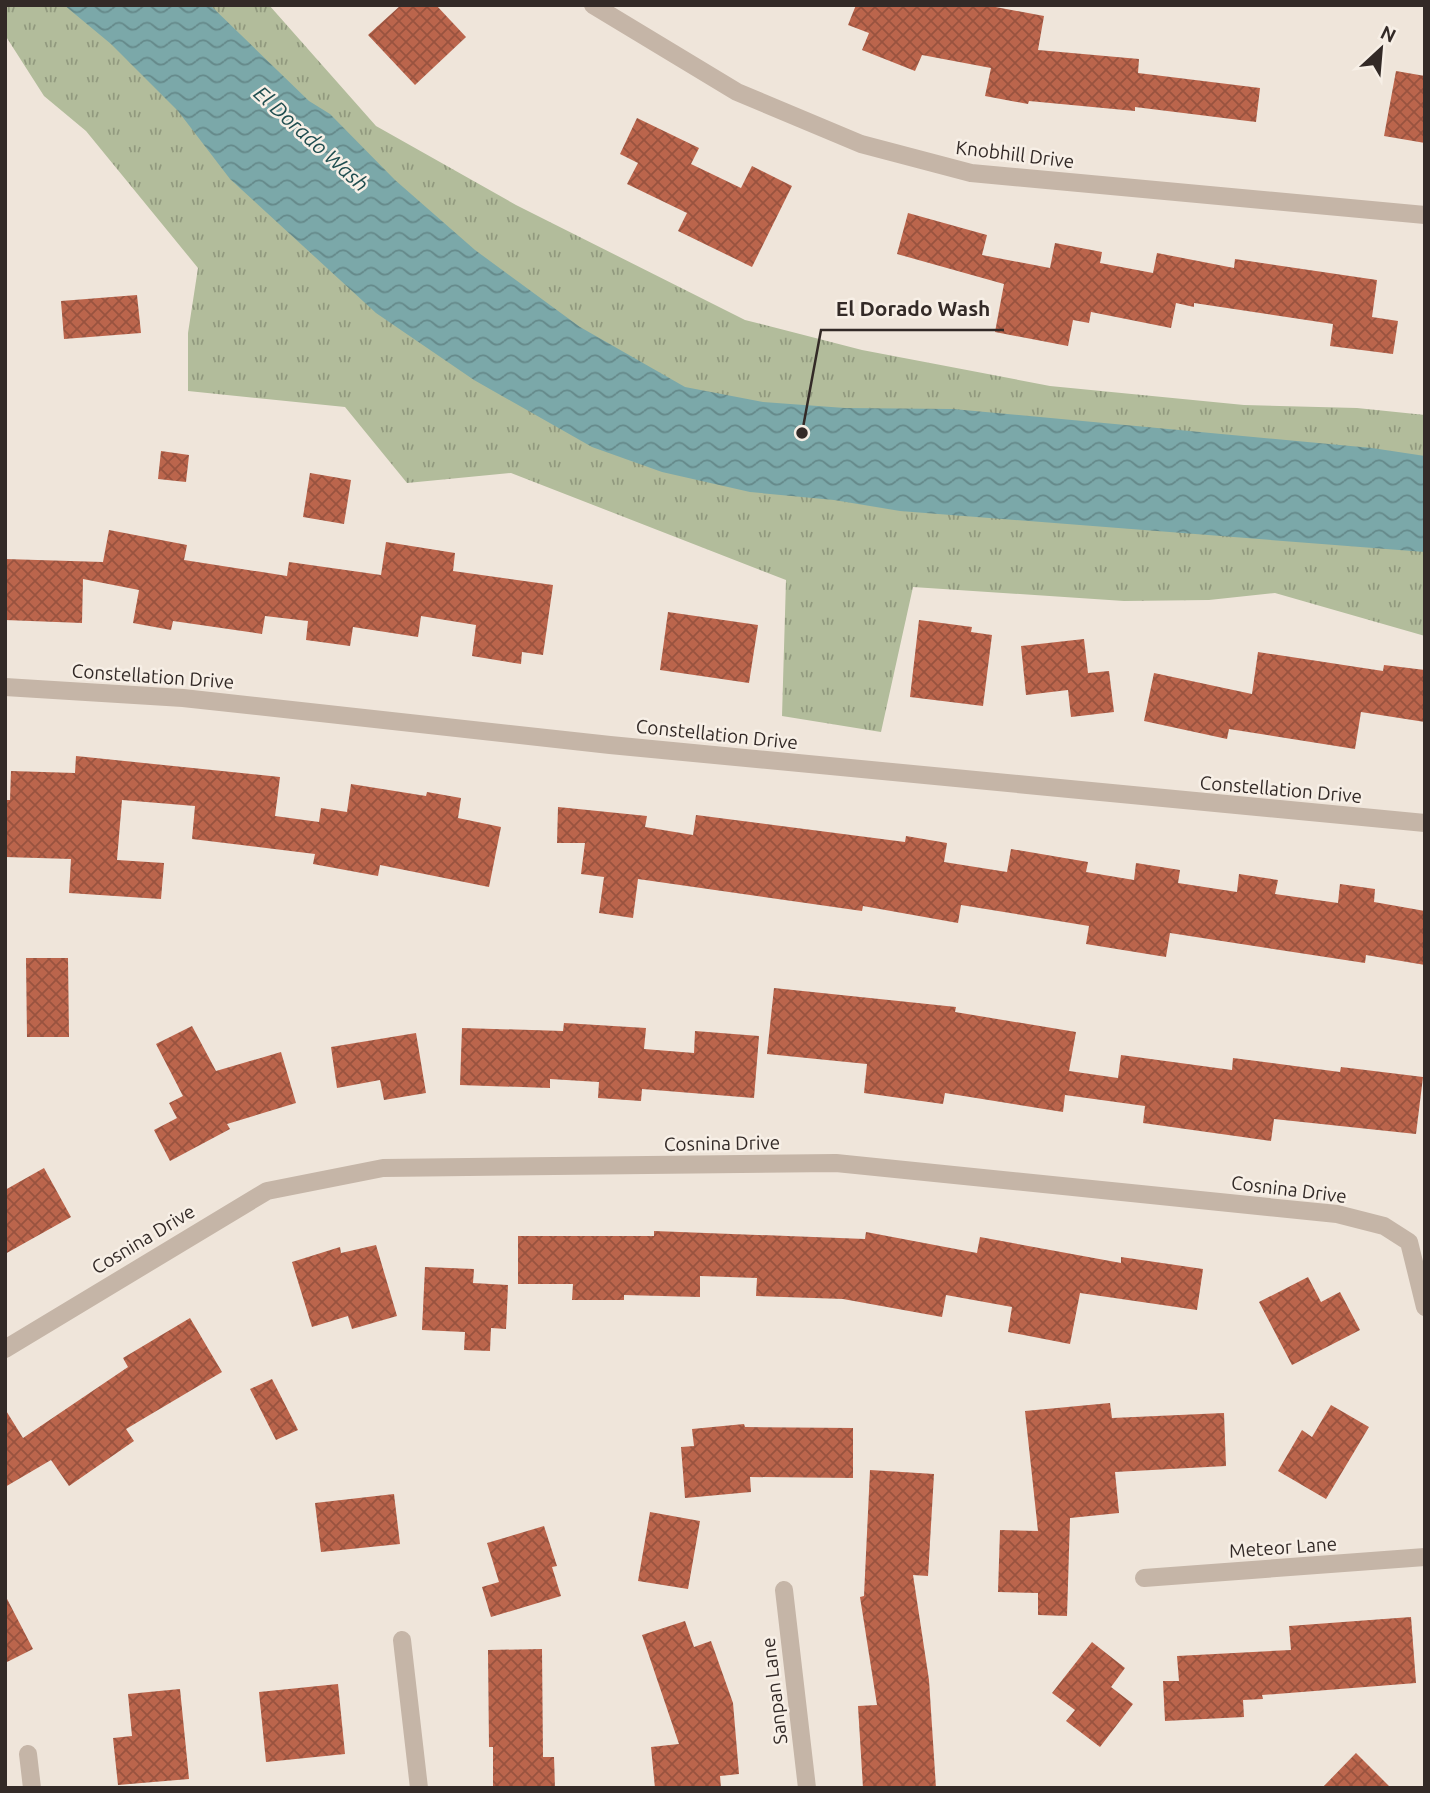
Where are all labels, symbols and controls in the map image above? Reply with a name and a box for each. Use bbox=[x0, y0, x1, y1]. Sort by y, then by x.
north arrow bbox=[1346, 14, 1416, 84]
text: N bbox=[1377, 21, 1400, 47]
water label: El Dorado Wash bbox=[250, 81, 374, 196]
street label: Knobhill Drive bbox=[954, 136, 1076, 172]
callout: El Dorado Wash bbox=[821, 288, 1004, 330]
text: El Dorado Wash bbox=[836, 296, 990, 320]
street label: Constellation Drive bbox=[71, 659, 235, 693]
street label: Constellation Drive bbox=[635, 715, 799, 753]
street label: Constellation Drive bbox=[1199, 771, 1363, 807]
street label: Cosnina Drive bbox=[664, 1131, 780, 1155]
street label: Cosnina Drive bbox=[1230, 1171, 1348, 1207]
street label: Cosnina Drive bbox=[87, 1200, 199, 1278]
street label: Meteor Lane bbox=[1228, 1532, 1338, 1562]
street label: Sanpan Lane bbox=[757, 1636, 791, 1746]

